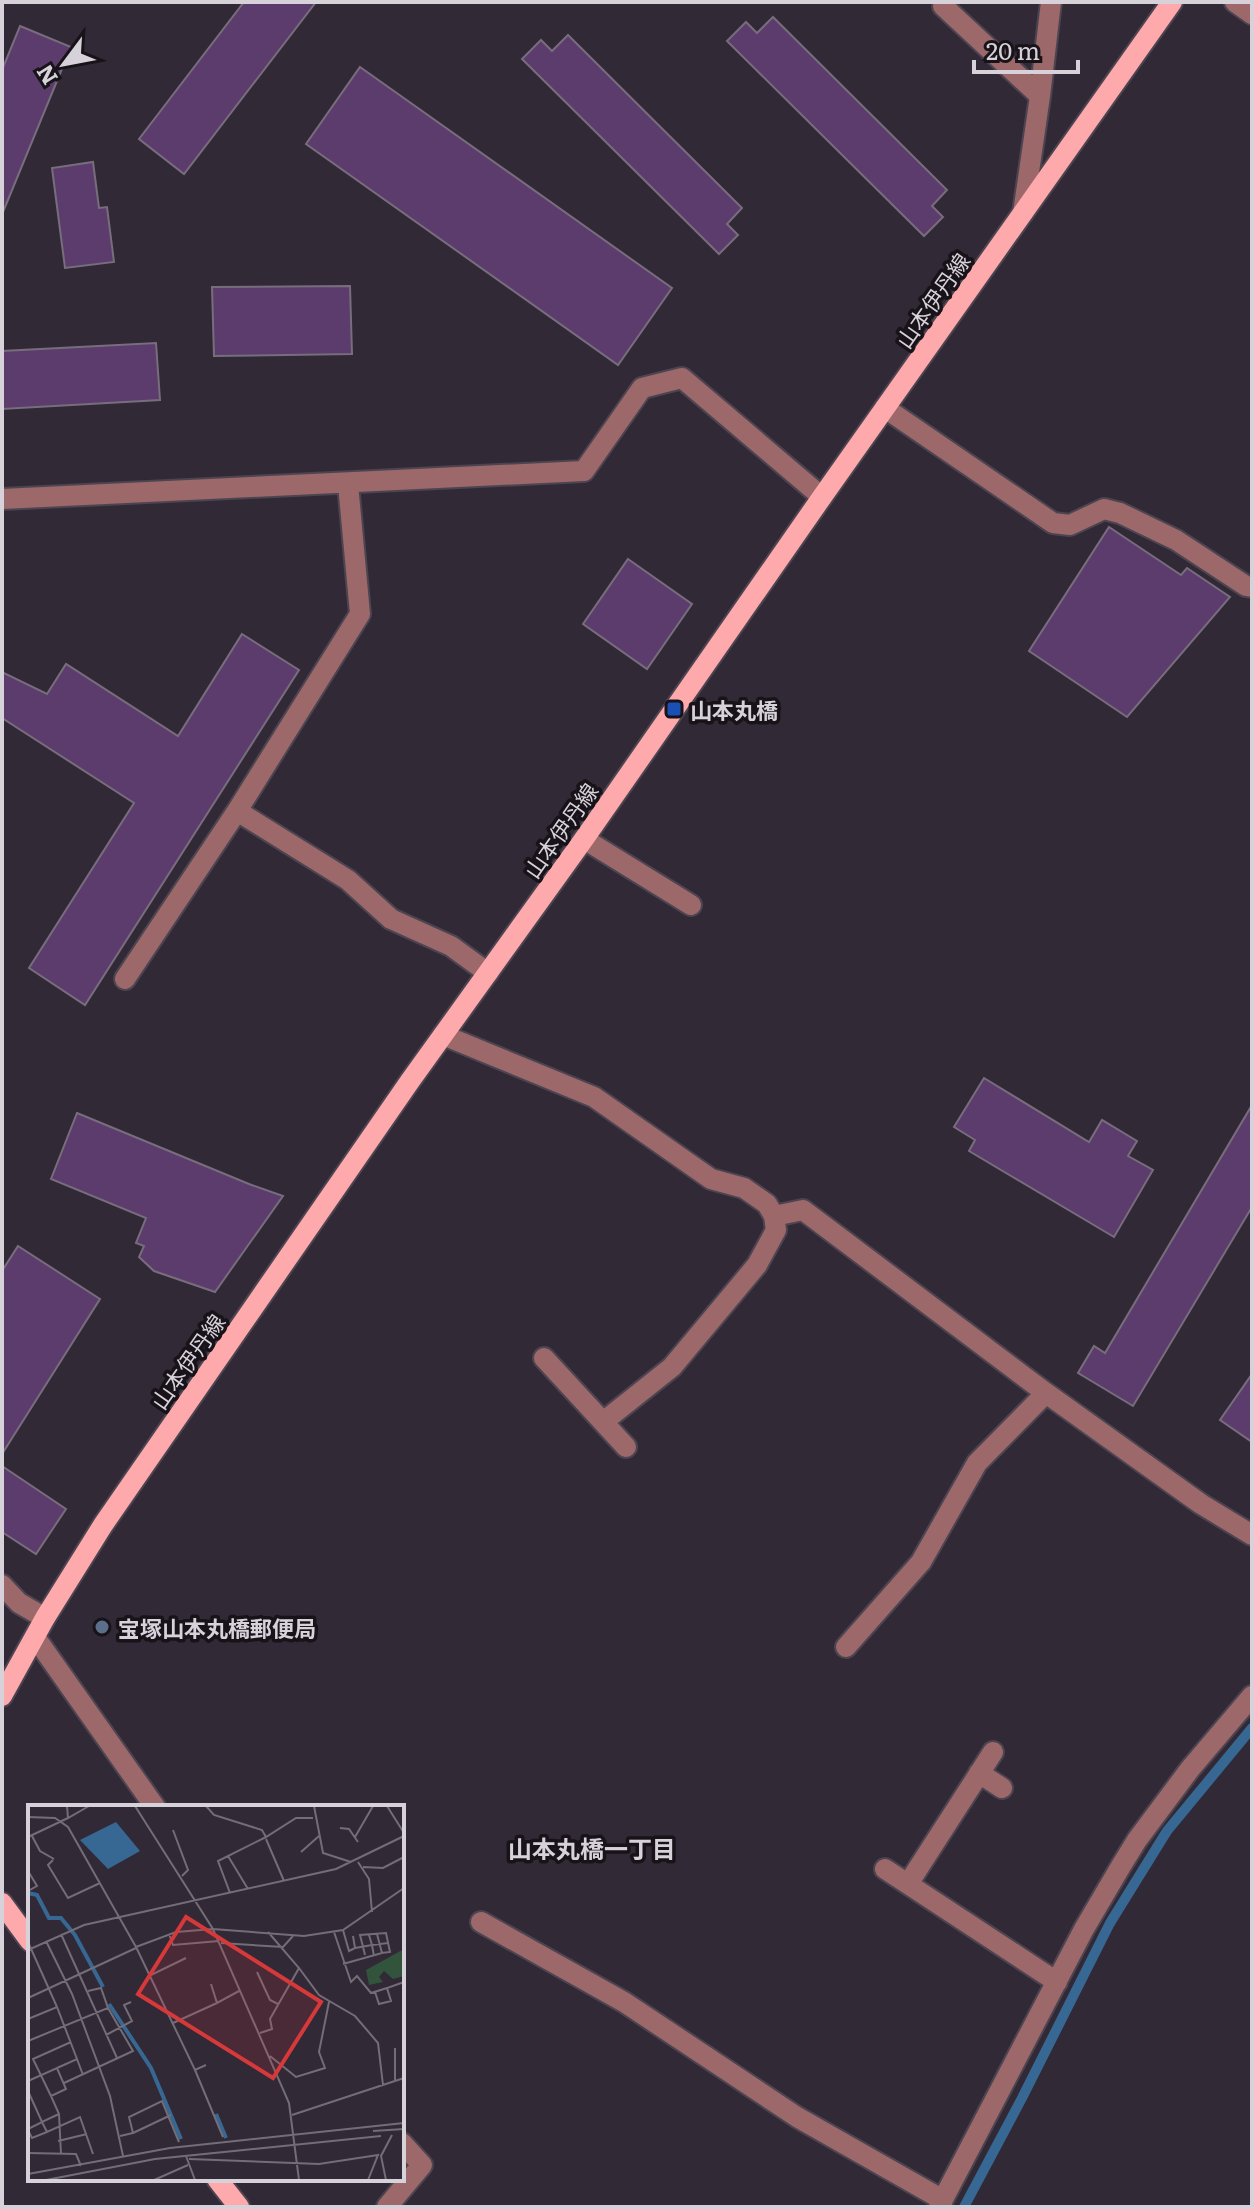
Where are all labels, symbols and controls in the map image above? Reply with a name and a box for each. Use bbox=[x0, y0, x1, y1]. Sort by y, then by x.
north arrow bbox=[24, 24, 104, 104]
scale bar bbox=[974, 24, 1078, 74]
text: 20 m bbox=[986, 32, 1040, 67]
text: N bbox=[27, 59, 65, 92]
street label: 山本伊丹線 bbox=[887, 245, 977, 355]
place label: 山本丸橋 bbox=[690, 693, 778, 726]
marker: 山本丸橋 bbox=[665, 700, 683, 718]
street label: 山本伊丹線 bbox=[515, 775, 605, 885]
street label: 山本伊丹線 bbox=[142, 1306, 232, 1416]
place label: 宝塚山本丸橋郵便局 bbox=[118, 1611, 316, 1644]
marker: 宝塚山本丸橋郵便局 bbox=[93, 1618, 111, 1636]
inset map bbox=[28, 1805, 404, 2181]
district label: 山本丸橋一丁目 bbox=[508, 1830, 676, 1865]

